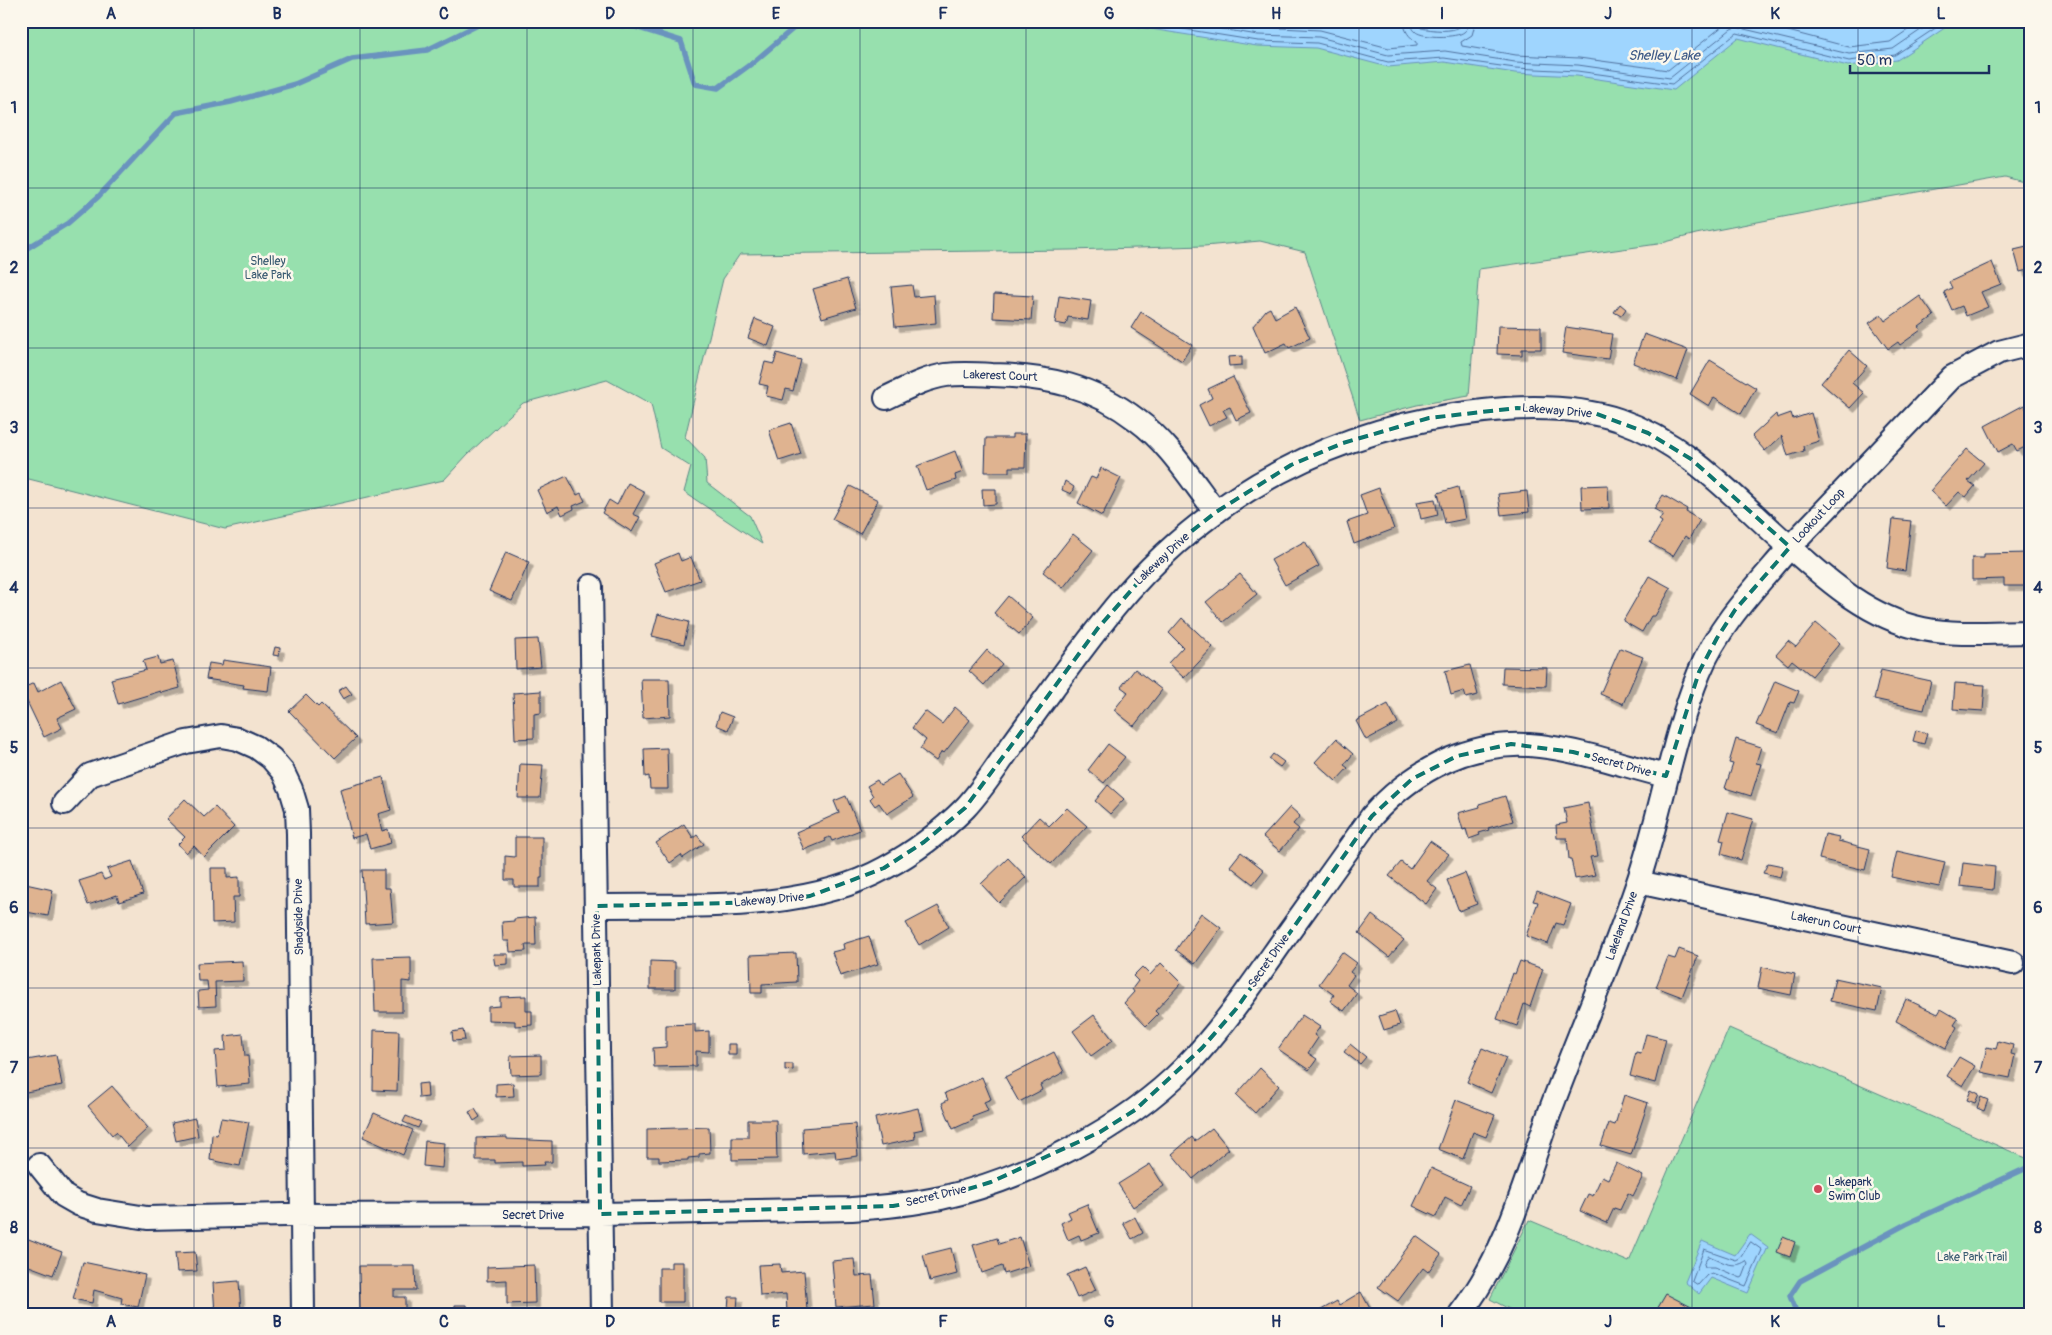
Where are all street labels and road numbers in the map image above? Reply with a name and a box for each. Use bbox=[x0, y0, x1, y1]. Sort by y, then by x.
street label: Lakerest Court bbox=[962, 367, 1038, 385]
street label: Lakeway Drive bbox=[1521, 400, 1593, 422]
street label: Lookout Loop bbox=[1790, 485, 1849, 547]
street label: Lakeway Drive bbox=[1131, 529, 1193, 588]
street label: Secret Drive bbox=[1589, 750, 1653, 780]
street label: Shadyside Drive bbox=[291, 878, 307, 956]
street label: Lakeway Drive bbox=[733, 889, 805, 911]
street label: Lakeland Drive bbox=[1603, 889, 1641, 963]
street label: Lakerun Court bbox=[1789, 908, 1863, 938]
street label: Lakepark Drive bbox=[589, 914, 605, 986]
street label: Secret Drive bbox=[1245, 931, 1293, 991]
street label: Secret Drive bbox=[904, 1182, 968, 1210]
street label: Secret Drive bbox=[502, 1208, 564, 1223]

